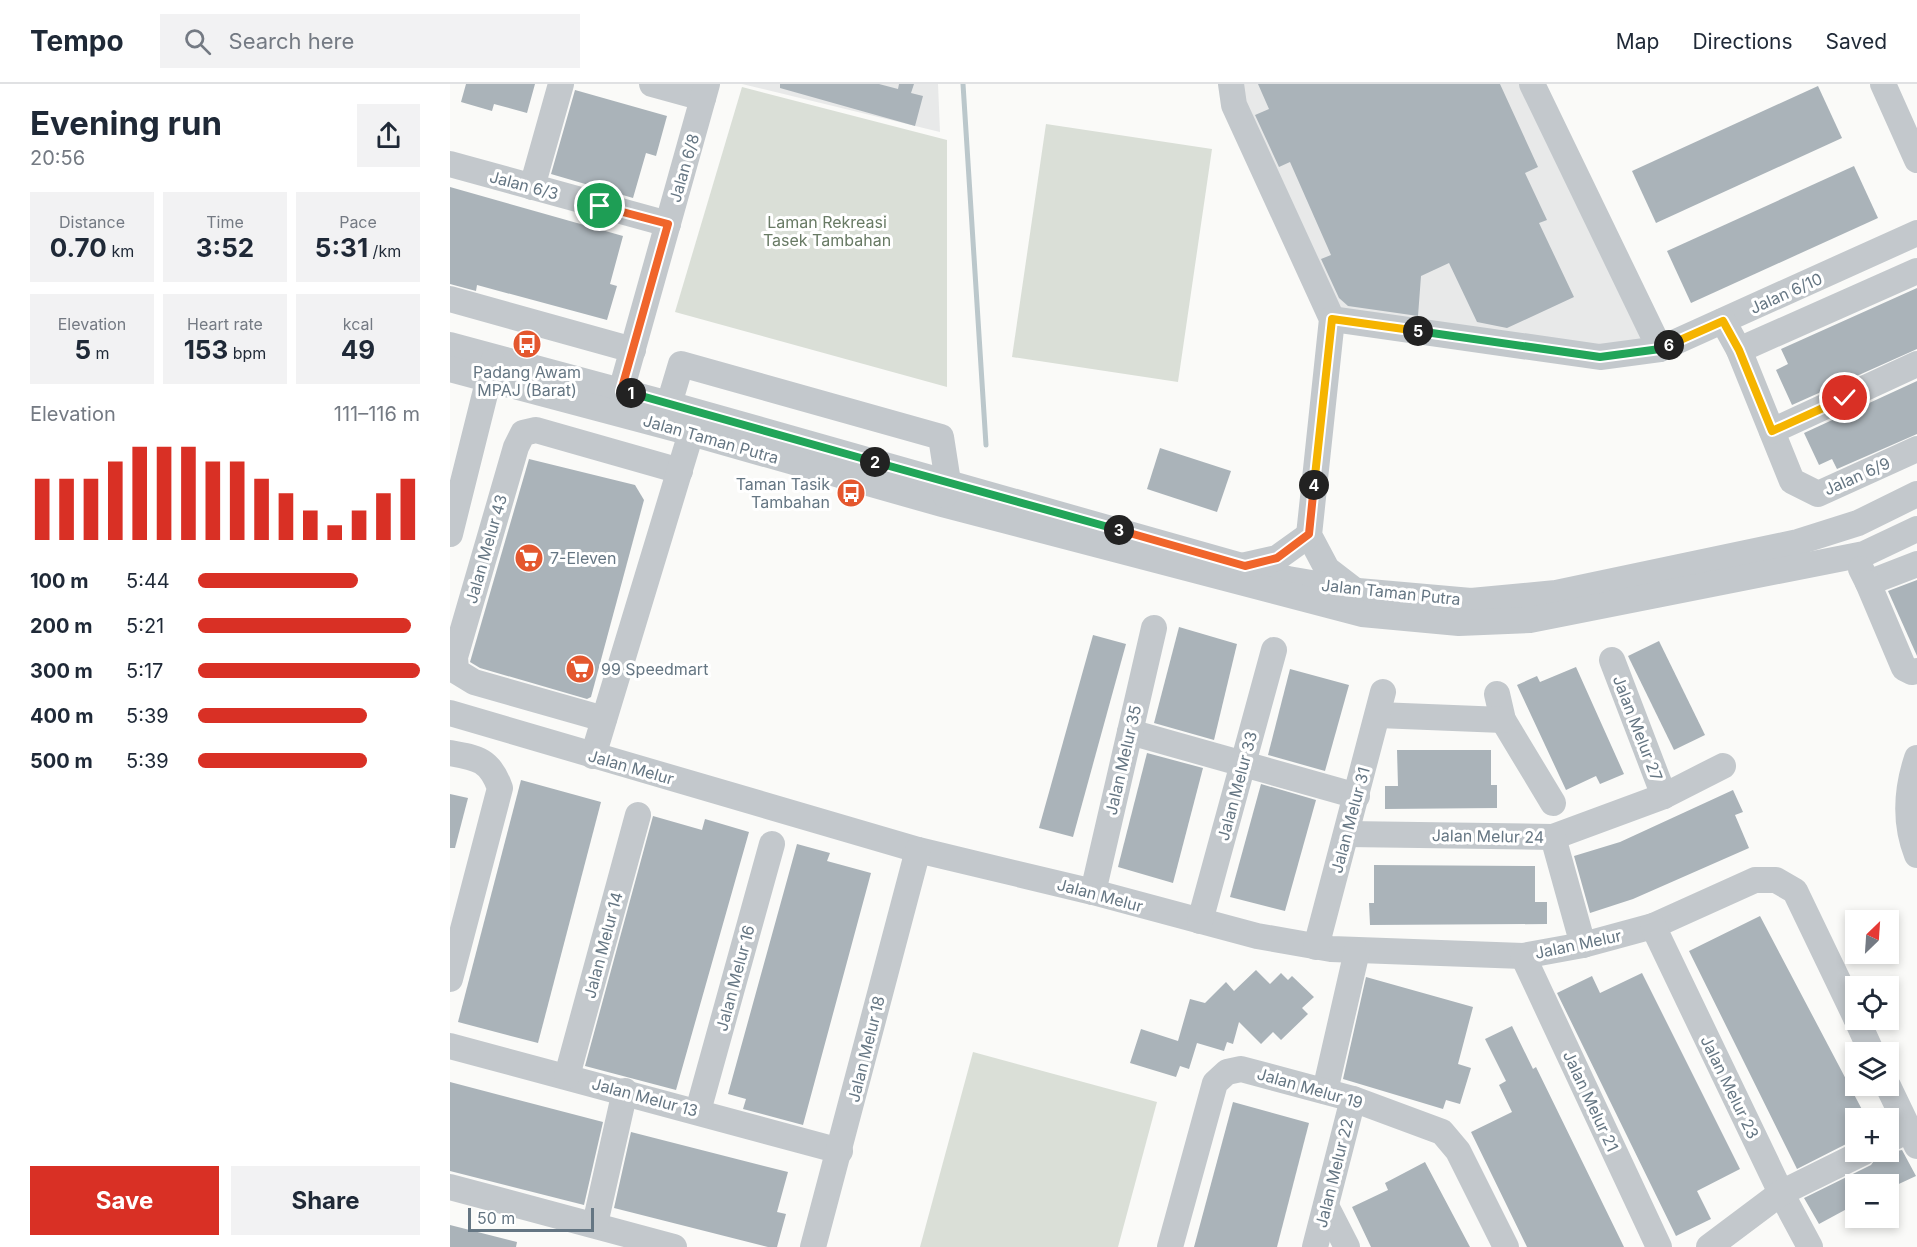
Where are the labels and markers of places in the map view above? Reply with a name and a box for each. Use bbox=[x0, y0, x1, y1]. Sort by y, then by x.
pin bbox=[574, 180, 625, 231]
pin: 5 bbox=[1403, 316, 1433, 346]
bus stop icon: Padang Awam MPAJ (Barat) bbox=[511, 328, 543, 360]
pin: 6 bbox=[1654, 330, 1684, 360]
place label: Padang Awam MPAJ (Barat) bbox=[473, 362, 581, 400]
pin bbox=[1819, 372, 1870, 423]
pin: 1 bbox=[616, 378, 646, 408]
pin: 2 bbox=[860, 447, 890, 477]
pin: 4 bbox=[1299, 470, 1329, 500]
place label: Taman Tasik Tambahan bbox=[736, 474, 830, 512]
bus stop icon: Taman Tasik Tambahan bbox=[835, 477, 867, 509]
pin: 3 bbox=[1104, 515, 1134, 545]
supermarket icon: 7-Eleven bbox=[513, 542, 545, 574]
place label: 7-Eleven bbox=[550, 548, 616, 568]
supermarket icon: 99 Speedmart bbox=[564, 653, 596, 685]
place label: 99 Speedmart bbox=[601, 659, 708, 679]

